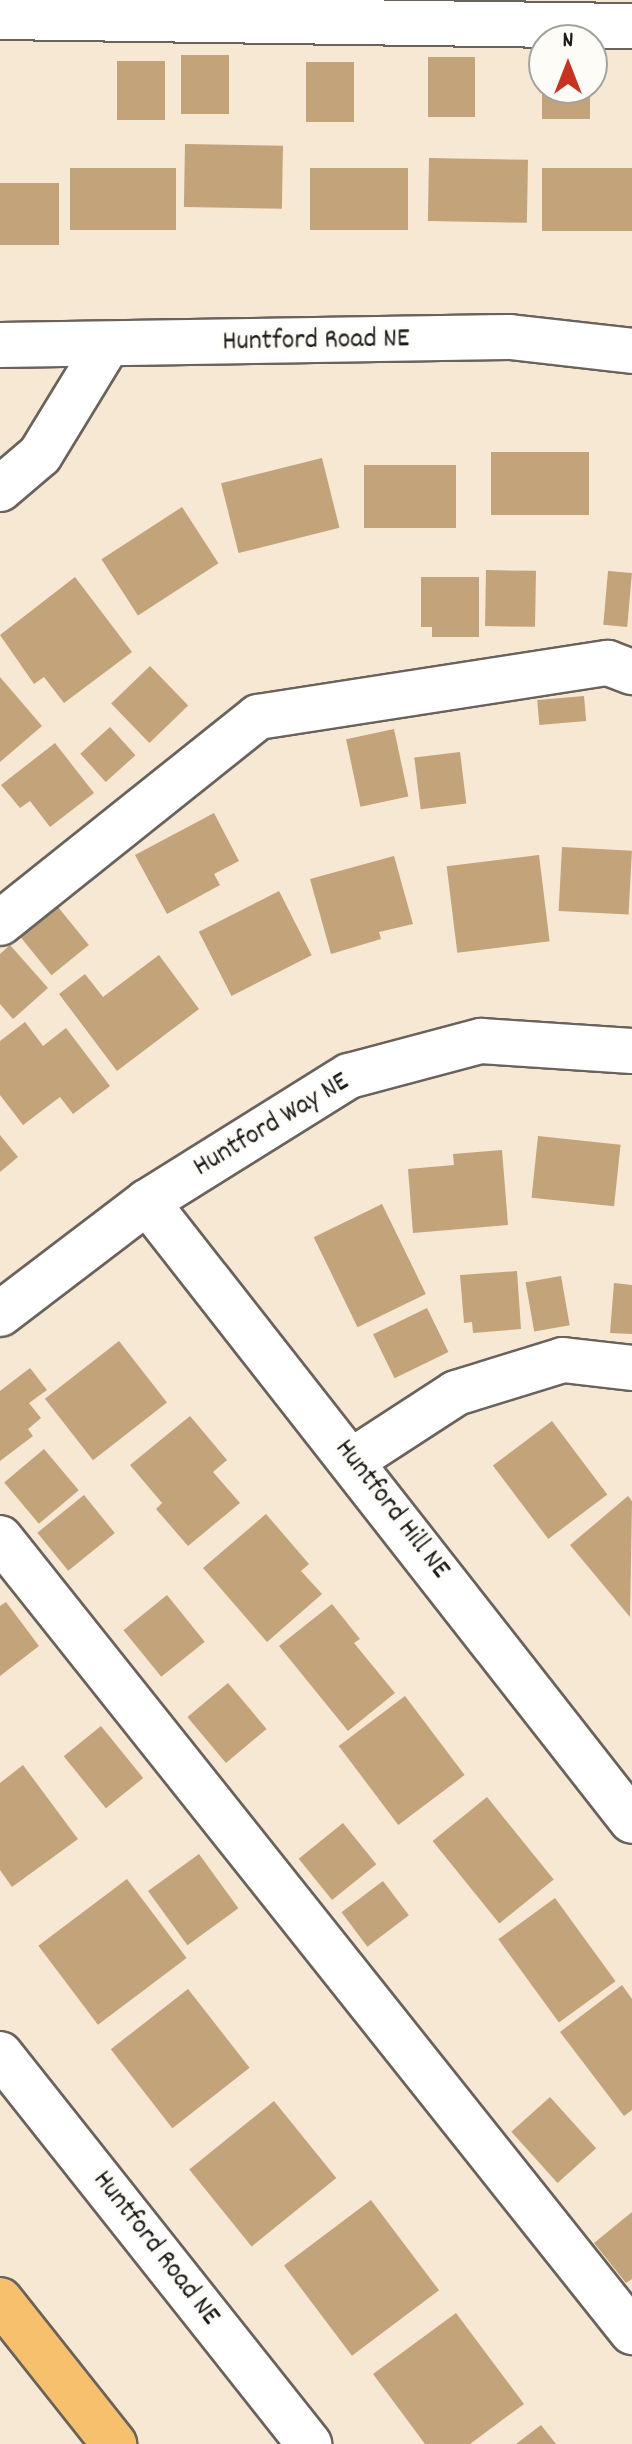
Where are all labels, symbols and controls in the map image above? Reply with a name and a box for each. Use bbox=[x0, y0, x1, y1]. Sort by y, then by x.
north arrow bbox=[528, 24, 608, 104]
text: N bbox=[563, 26, 573, 57]
street label: Huntford Road NE bbox=[222, 324, 410, 360]
street label: Huntford Way NE bbox=[188, 1066, 356, 1186]
street label: Huntford Hill NE bbox=[326, 1434, 456, 1586]
street label: Huntford Road NE bbox=[84, 2165, 226, 2333]

